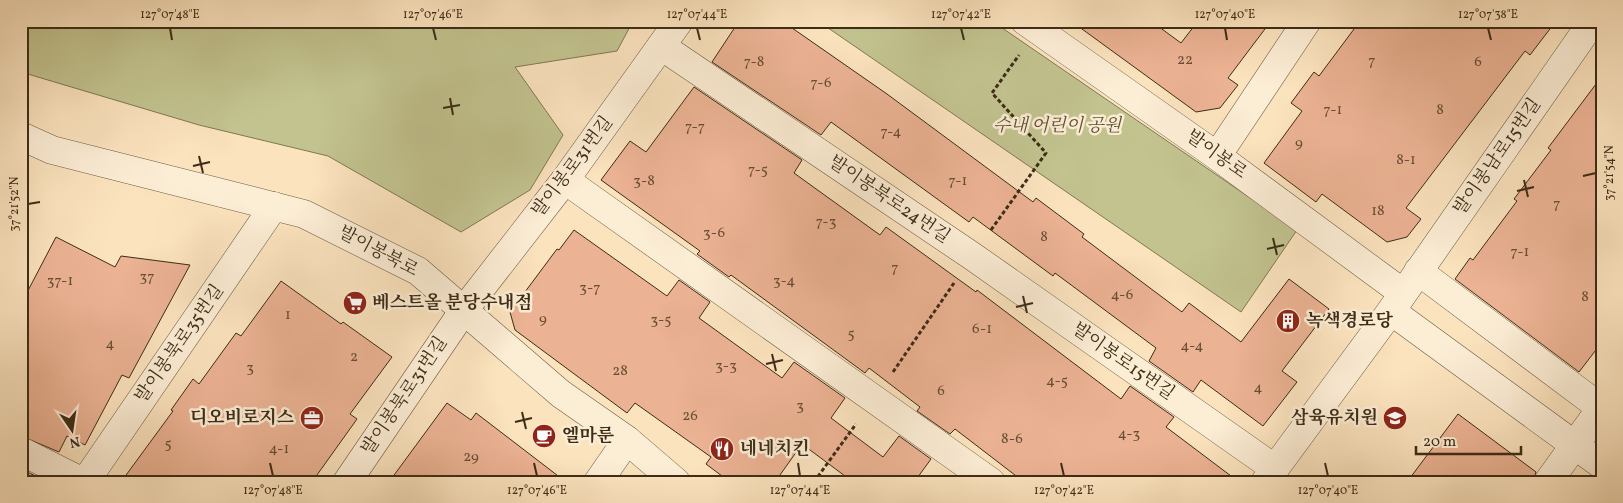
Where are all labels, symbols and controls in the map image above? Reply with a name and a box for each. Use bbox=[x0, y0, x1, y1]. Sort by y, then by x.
text: 127°07'48"E bbox=[140, 7, 200, 23]
text: 127°07'46"E bbox=[403, 7, 463, 23]
text: 127°07'44"E bbox=[667, 7, 727, 23]
text: 127°07'42"E bbox=[931, 7, 991, 23]
text: 127°07'40"E bbox=[1195, 7, 1255, 23]
text: 127°07'38"E bbox=[1458, 7, 1518, 23]
house number: 22 bbox=[1177, 50, 1193, 71]
house number: 7 bbox=[1368, 51, 1376, 72]
house number: 7-8 bbox=[744, 52, 764, 73]
house number: 6 bbox=[1474, 52, 1482, 73]
house number: 7-6 bbox=[810, 73, 832, 94]
street label: 발이봉남로15번길 bbox=[1448, 94, 1548, 220]
house number: 7-1 bbox=[1324, 100, 1342, 121]
house number: 8 bbox=[1436, 100, 1444, 121]
street label: 발이봉로31번길 bbox=[527, 111, 619, 223]
park label: 수내 어린이 공원 bbox=[993, 114, 1123, 139]
house number: 7-7 bbox=[685, 117, 705, 138]
house number: 7-4 bbox=[880, 122, 902, 143]
street label: 발이봉로 bbox=[1181, 124, 1251, 186]
house number: 9 bbox=[1295, 133, 1303, 154]
text: 37°21'54"N bbox=[1602, 145, 1618, 201]
street label: 발이봉북로24번길 bbox=[823, 150, 955, 250]
house number: 8-1 bbox=[1396, 150, 1416, 171]
house number: 7-5 bbox=[748, 160, 768, 181]
house number: 3-8 bbox=[633, 171, 655, 192]
house number: 7-1 bbox=[949, 171, 967, 192]
text: 37°21'52"N bbox=[7, 177, 23, 231]
house number: 7 bbox=[1553, 194, 1561, 215]
house number: 18 bbox=[1371, 201, 1385, 222]
house number: 7-3 bbox=[816, 212, 836, 233]
street label: 발이봉북로 bbox=[334, 221, 422, 283]
house number: 3-6 bbox=[703, 223, 725, 244]
house number: 8 bbox=[1040, 227, 1048, 248]
house number: 7-1 bbox=[1511, 242, 1529, 263]
house number: 7 bbox=[891, 258, 899, 279]
house number: 37 bbox=[140, 267, 154, 288]
house number: 37-1 bbox=[47, 271, 73, 292]
house number: 3-4 bbox=[773, 271, 795, 292]
house number: 3-7 bbox=[579, 278, 601, 299]
street label: 발이봉북로35번길 bbox=[130, 280, 230, 408]
house number: 4-6 bbox=[1111, 285, 1133, 306]
house number: 8 bbox=[1581, 287, 1589, 308]
supermarket icon: 베스트올 분당수내점 bbox=[342, 290, 368, 316]
place label: 베스트올 분당수내점 bbox=[372, 291, 532, 316]
house number: 1 bbox=[285, 305, 291, 326]
building icon: 녹색경로당 bbox=[1275, 308, 1301, 334]
house number: 9 bbox=[539, 309, 547, 330]
place label: 녹색경로당 bbox=[1306, 309, 1394, 334]
house number: 3-5 bbox=[650, 310, 672, 331]
street label: 발이봉로15번길 bbox=[1067, 317, 1179, 407]
house number: 6-1 bbox=[972, 319, 992, 340]
house number: 5 bbox=[847, 324, 855, 345]
street label: 발이봉북로31번길 bbox=[356, 332, 454, 460]
house number: 4 bbox=[106, 334, 115, 355]
house number: 4-4 bbox=[1181, 336, 1203, 357]
house number: 2 bbox=[350, 347, 358, 368]
house number: 3-3 bbox=[715, 356, 737, 377]
house number: 3 bbox=[246, 358, 254, 379]
house number: 28 bbox=[612, 361, 628, 382]
house number: 4-5 bbox=[1046, 371, 1068, 392]
house number: 4 bbox=[1254, 378, 1263, 399]
house number: 6 bbox=[937, 381, 945, 402]
house number: 3 bbox=[796, 396, 804, 417]
office icon: 디오비로지스 bbox=[299, 405, 325, 431]
school or university icon: 삼육유치원 bbox=[1382, 405, 1408, 431]
north arrow bbox=[48, 406, 98, 456]
place label: 디오비로지스 bbox=[190, 406, 295, 431]
house number: 26 bbox=[682, 406, 698, 427]
place label: 삼육유치원 bbox=[1291, 406, 1378, 431]
cafe icon: 엘마룬 bbox=[531, 423, 557, 449]
scale bar bbox=[1416, 423, 1520, 455]
place label: 엘마룬 bbox=[562, 424, 615, 449]
house number: 4-3 bbox=[1118, 424, 1140, 445]
house number: 8-6 bbox=[1001, 429, 1023, 450]
text: N bbox=[67, 431, 82, 452]
text: 20 m bbox=[1423, 432, 1456, 453]
house number: 5 bbox=[164, 434, 172, 455]
restaurant icon: 네네치킨 bbox=[709, 436, 735, 462]
place label: 네네치킨 bbox=[740, 437, 810, 462]
house number: 4-1 bbox=[269, 439, 289, 460]
house number: 29 bbox=[463, 447, 479, 468]
text: 127°07'48"E bbox=[243, 483, 303, 499]
text: 127°07'46"E bbox=[507, 483, 567, 499]
text: 127°07'44"E bbox=[770, 483, 830, 499]
text: 127°07'42"E bbox=[1034, 483, 1094, 499]
text: 127°07'40"E bbox=[1298, 483, 1358, 499]

